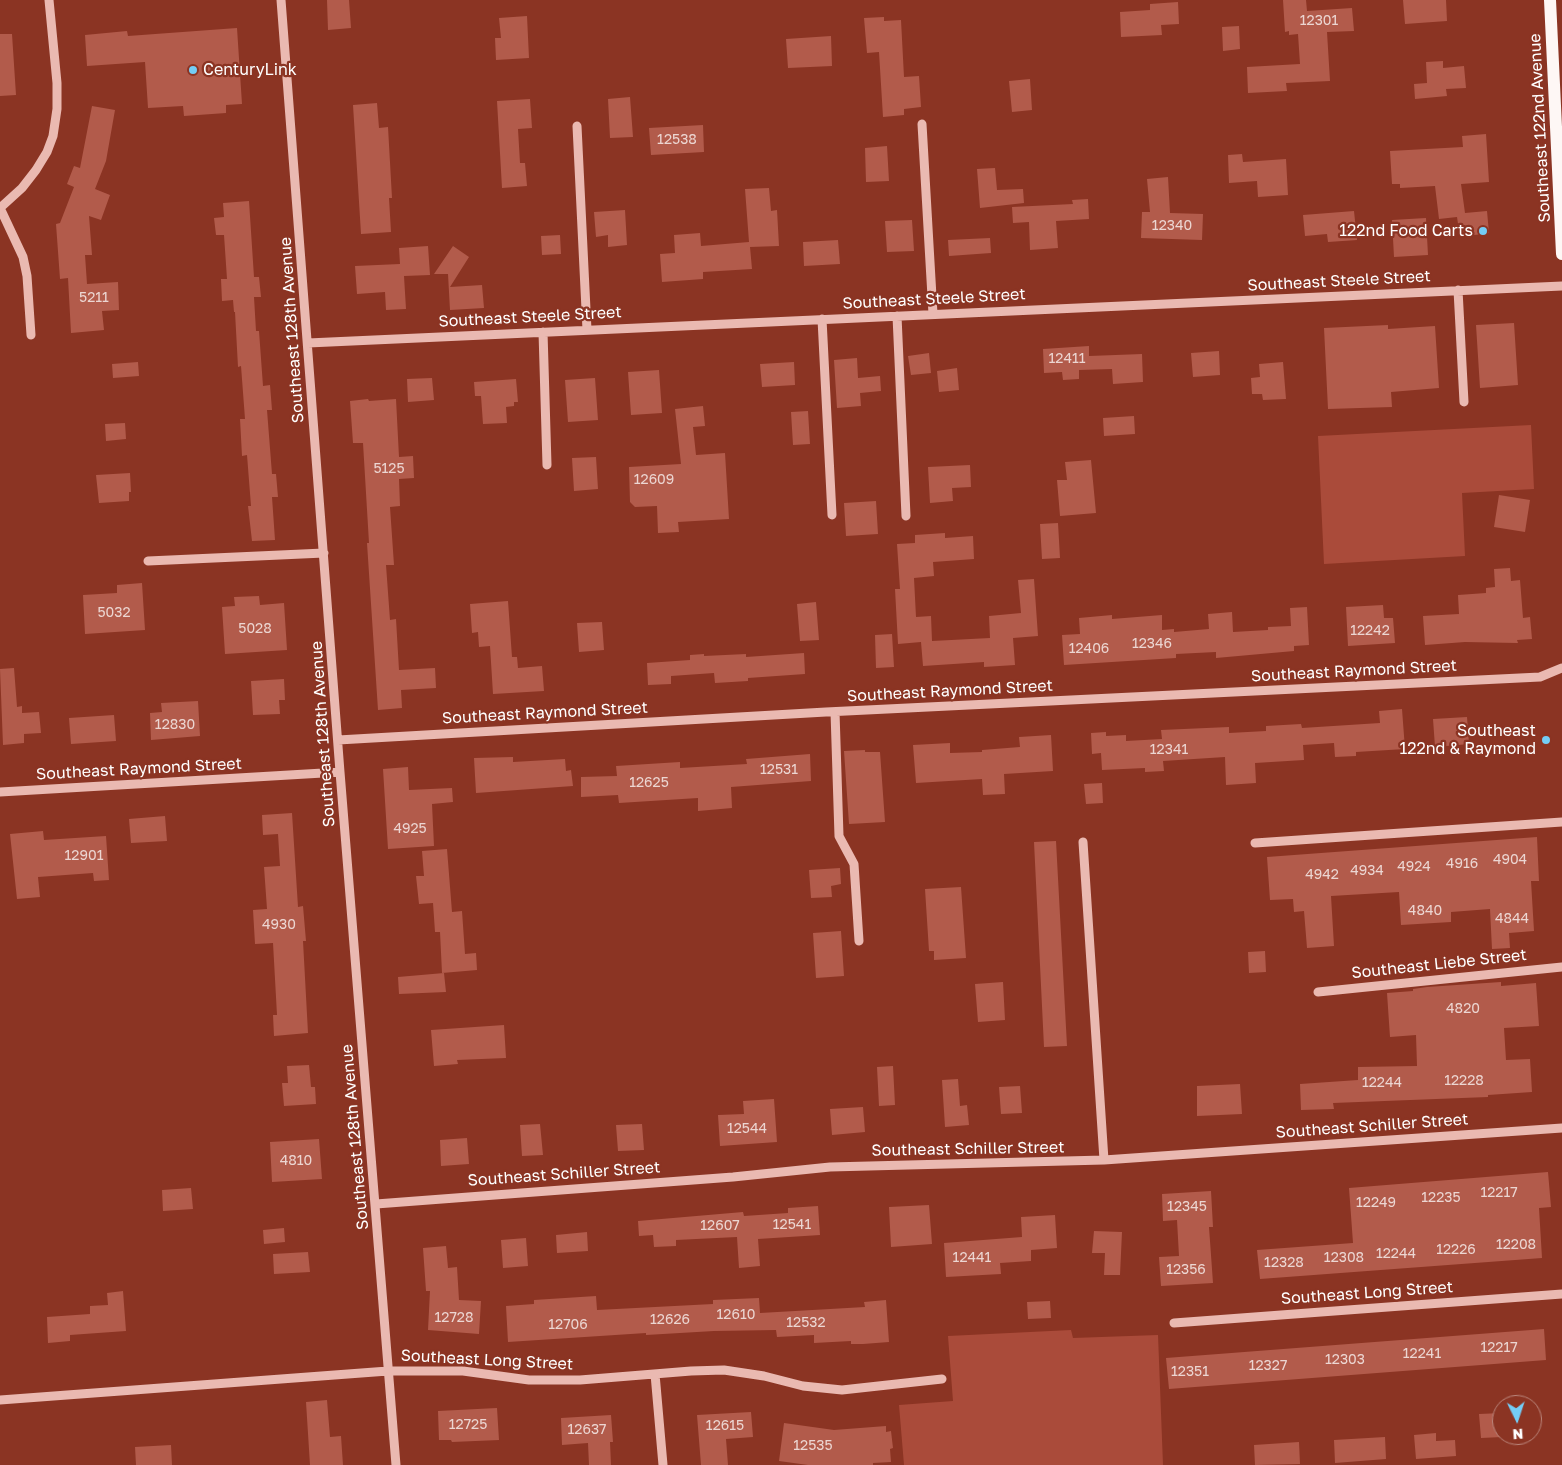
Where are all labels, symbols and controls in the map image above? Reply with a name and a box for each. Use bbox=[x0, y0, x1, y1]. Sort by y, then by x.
house number: 12301 bbox=[1300, 13, 1338, 29]
street label: Southeast 122nd Avenue bbox=[1525, 33, 1555, 223]
place label: CenturyLink bbox=[203, 60, 297, 80]
marker: CenturyLink bbox=[187, 64, 199, 76]
house number: 12538 bbox=[657, 132, 697, 148]
house number: 12340 bbox=[1152, 218, 1192, 234]
place label: 122nd Food Carts bbox=[1339, 221, 1473, 241]
marker: 122nd Food Carts bbox=[1477, 225, 1489, 237]
street label: Southeast 128th Avenue bbox=[276, 236, 308, 424]
street label: Southeast Steele Street bbox=[1247, 267, 1431, 295]
street label: Southeast Steele Street bbox=[842, 285, 1026, 313]
house number: 5211 bbox=[79, 290, 109, 306]
street label: Southeast Steele Street bbox=[438, 303, 622, 331]
house number: 12411 bbox=[1048, 351, 1086, 367]
house number: 5125 bbox=[373, 461, 405, 477]
house number: 12609 bbox=[634, 472, 674, 488]
house number: 5032 bbox=[97, 605, 131, 621]
house number: 5028 bbox=[238, 621, 272, 637]
house number: 12242 bbox=[1350, 623, 1390, 639]
house number: 12346 bbox=[1132, 636, 1172, 652]
street label: Southeast 128th Avenue bbox=[307, 640, 339, 828]
house number: 12406 bbox=[1069, 641, 1109, 657]
street label: Southeast Raymond Street bbox=[1251, 656, 1457, 686]
street label: Southeast Raymond Street bbox=[847, 676, 1053, 706]
street label: Southeast Raymond Street bbox=[442, 698, 648, 728]
house number: 12830 bbox=[155, 717, 195, 733]
place label: Southeast 122nd & Raymond bbox=[1399, 721, 1536, 759]
marker: Southeast 122nd & Raymond bbox=[1540, 734, 1552, 746]
house number: 12341 bbox=[1150, 742, 1188, 758]
street label: Southeast Raymond Street bbox=[36, 754, 242, 784]
house number: 12531 bbox=[760, 762, 798, 778]
house number: 12625 bbox=[629, 775, 669, 791]
house number: 4925 bbox=[393, 821, 427, 837]
house number: 12901 bbox=[65, 848, 103, 864]
house number: 4904 bbox=[1493, 852, 1527, 868]
house number: 4916 bbox=[1446, 856, 1478, 872]
house number: 4924 bbox=[1397, 859, 1431, 875]
house number: 4934 bbox=[1350, 863, 1384, 879]
house number: 4942 bbox=[1305, 867, 1339, 883]
house number: 4840 bbox=[1408, 903, 1442, 919]
house number: 4844 bbox=[1495, 911, 1529, 927]
house number: 4930 bbox=[262, 917, 296, 933]
street label: Southeast Liebe Street bbox=[1350, 945, 1528, 983]
house number: 4820 bbox=[1446, 1001, 1480, 1017]
street label: Southeast 128th Avenue bbox=[337, 1043, 373, 1231]
house number: 12228 bbox=[1444, 1073, 1484, 1089]
house number: 12244 bbox=[1362, 1075, 1402, 1091]
street label: Southeast Schiller Street bbox=[1275, 1110, 1469, 1142]
house number: 12544 bbox=[727, 1121, 767, 1137]
street label: Southeast Schiller Street bbox=[871, 1138, 1065, 1160]
house number: 4810 bbox=[280, 1153, 312, 1169]
street label: Southeast Schiller Street bbox=[467, 1158, 661, 1190]
house number: 12217 bbox=[1480, 1185, 1518, 1201]
house number: 12235 bbox=[1421, 1190, 1461, 1206]
house number: 12249 bbox=[1356, 1195, 1396, 1211]
house number: 12345 bbox=[1167, 1199, 1207, 1215]
house number: 12541 bbox=[773, 1217, 811, 1233]
house number: 12607 bbox=[700, 1218, 740, 1234]
house number: 12208 bbox=[1496, 1237, 1536, 1253]
house number: 12226 bbox=[1436, 1242, 1476, 1258]
house number: 12244 bbox=[1376, 1246, 1416, 1262]
house number: 12441 bbox=[953, 1250, 991, 1266]
house number: 12308 bbox=[1324, 1250, 1364, 1266]
house number: 12328 bbox=[1264, 1255, 1304, 1271]
house number: 12356 bbox=[1166, 1262, 1206, 1278]
street label: Southeast Long Street bbox=[1280, 1277, 1454, 1309]
house number: 12610 bbox=[717, 1307, 755, 1323]
house number: 12728 bbox=[435, 1310, 473, 1326]
house number: 12626 bbox=[650, 1312, 690, 1328]
house number: 12532 bbox=[786, 1315, 826, 1331]
house number: 12706 bbox=[548, 1317, 588, 1333]
house number: 12217 bbox=[1480, 1340, 1518, 1356]
street label: Southeast Long Street bbox=[400, 1346, 574, 1374]
house number: 12241 bbox=[1403, 1346, 1441, 1362]
house number: 12303 bbox=[1325, 1352, 1365, 1368]
house number: 12327 bbox=[1249, 1358, 1287, 1374]
house number: 12351 bbox=[1171, 1364, 1209, 1380]
north arrow bbox=[1492, 1395, 1542, 1445]
house number: 12725 bbox=[449, 1417, 487, 1433]
house number: 12615 bbox=[706, 1418, 744, 1434]
house number: 12637 bbox=[568, 1422, 606, 1438]
text: N bbox=[1512, 1426, 1524, 1443]
house number: 12535 bbox=[793, 1438, 833, 1454]

